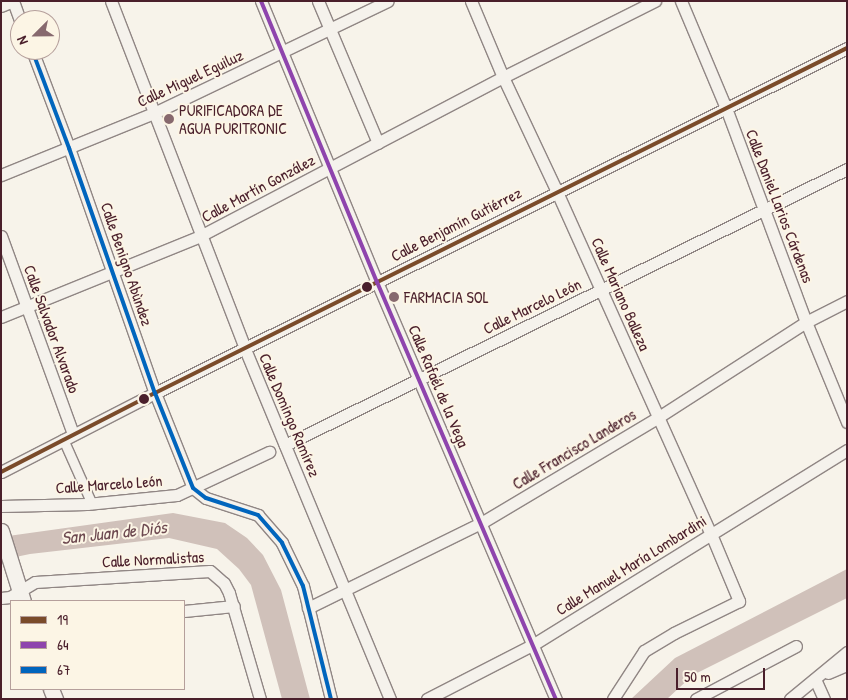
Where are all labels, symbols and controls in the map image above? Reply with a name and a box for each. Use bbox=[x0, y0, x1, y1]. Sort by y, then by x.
north arrow bbox=[10, 10, 60, 60]
text: N bbox=[11, 34, 32, 48]
street label: Calle Miguel Eguiluz bbox=[134, 45, 246, 111]
place label: PURIFICADORA DE AGUA PURITRONIC bbox=[179, 100, 287, 138]
marker: PURIFICADORA DE AGUA PURITRONIC bbox=[163, 113, 175, 125]
street label: Calle Daniel Larios Cárdenas bbox=[742, 127, 818, 285]
street label: Calle Martín González bbox=[198, 150, 318, 226]
street label: Calle Benjamín Gutiérrez bbox=[387, 183, 525, 265]
street label: Calle Benigno Abùndez bbox=[97, 200, 157, 328]
street label: Calle Mariano Balleza bbox=[587, 234, 655, 354]
street label: Calle Salvador Alvarado bbox=[20, 262, 84, 396]
street label: Calle Marcelo León bbox=[480, 274, 584, 338]
unlabelled marker bbox=[362, 282, 372, 292]
place label: FARMACIA SOL bbox=[404, 287, 489, 307]
marker: FARMACIA SOL bbox=[388, 291, 400, 303]
street label: Calle Rafaél de la Vega bbox=[405, 322, 473, 450]
street label: Calle Domingo Ramírez bbox=[255, 350, 325, 480]
unlabelled marker bbox=[139, 394, 149, 404]
street label: Calle Francisco Landeros bbox=[509, 405, 639, 493]
street label: Calle Marcelo León bbox=[55, 471, 163, 497]
street label: Calle Manuel María Lombardini bbox=[552, 511, 710, 619]
water label: San Juan de Diós bbox=[60, 517, 168, 549]
street label: Calle Normalistas bbox=[101, 547, 205, 571]
legend bbox=[10, 600, 185, 690]
text: 19 bbox=[57, 609, 68, 630]
text: 64 bbox=[57, 634, 69, 655]
scale bar bbox=[678, 658, 767, 690]
text: 67 bbox=[57, 659, 70, 680]
text: 50 m bbox=[684, 666, 711, 687]

